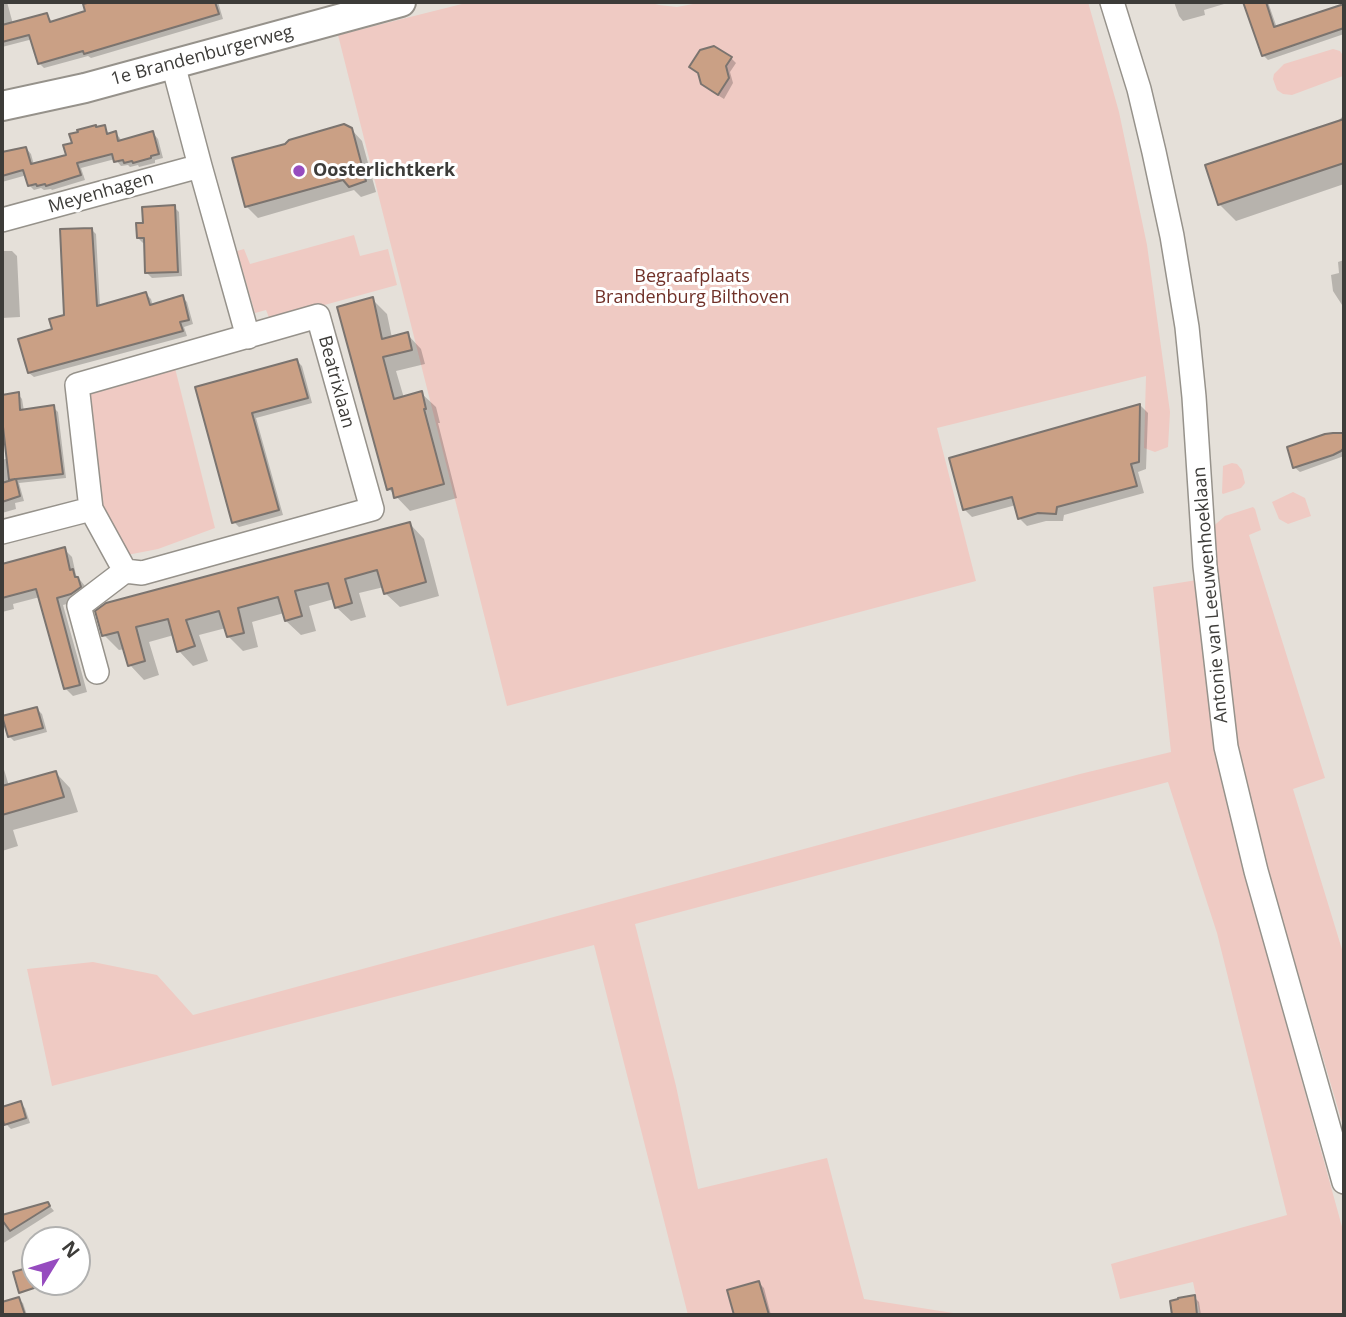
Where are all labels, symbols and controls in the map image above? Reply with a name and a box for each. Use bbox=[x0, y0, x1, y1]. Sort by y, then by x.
street label: 1e Brandenburgerweg bbox=[109, 21, 295, 91]
place label: Oosterlichtkerk bbox=[313, 160, 455, 182]
marker: Oosterlichtkerk bbox=[291, 163, 307, 179]
street label: Meyenhagen bbox=[46, 168, 156, 218]
park label: Begraafplaats Brandenburg Bilthoven bbox=[594, 266, 790, 308]
street label: Beatrixlaan bbox=[313, 333, 359, 431]
street label: Antonie van Leeuwenhoeklaan bbox=[1189, 466, 1233, 724]
north arrow bbox=[21, 1226, 91, 1296]
text: N bbox=[56, 1235, 86, 1263]

